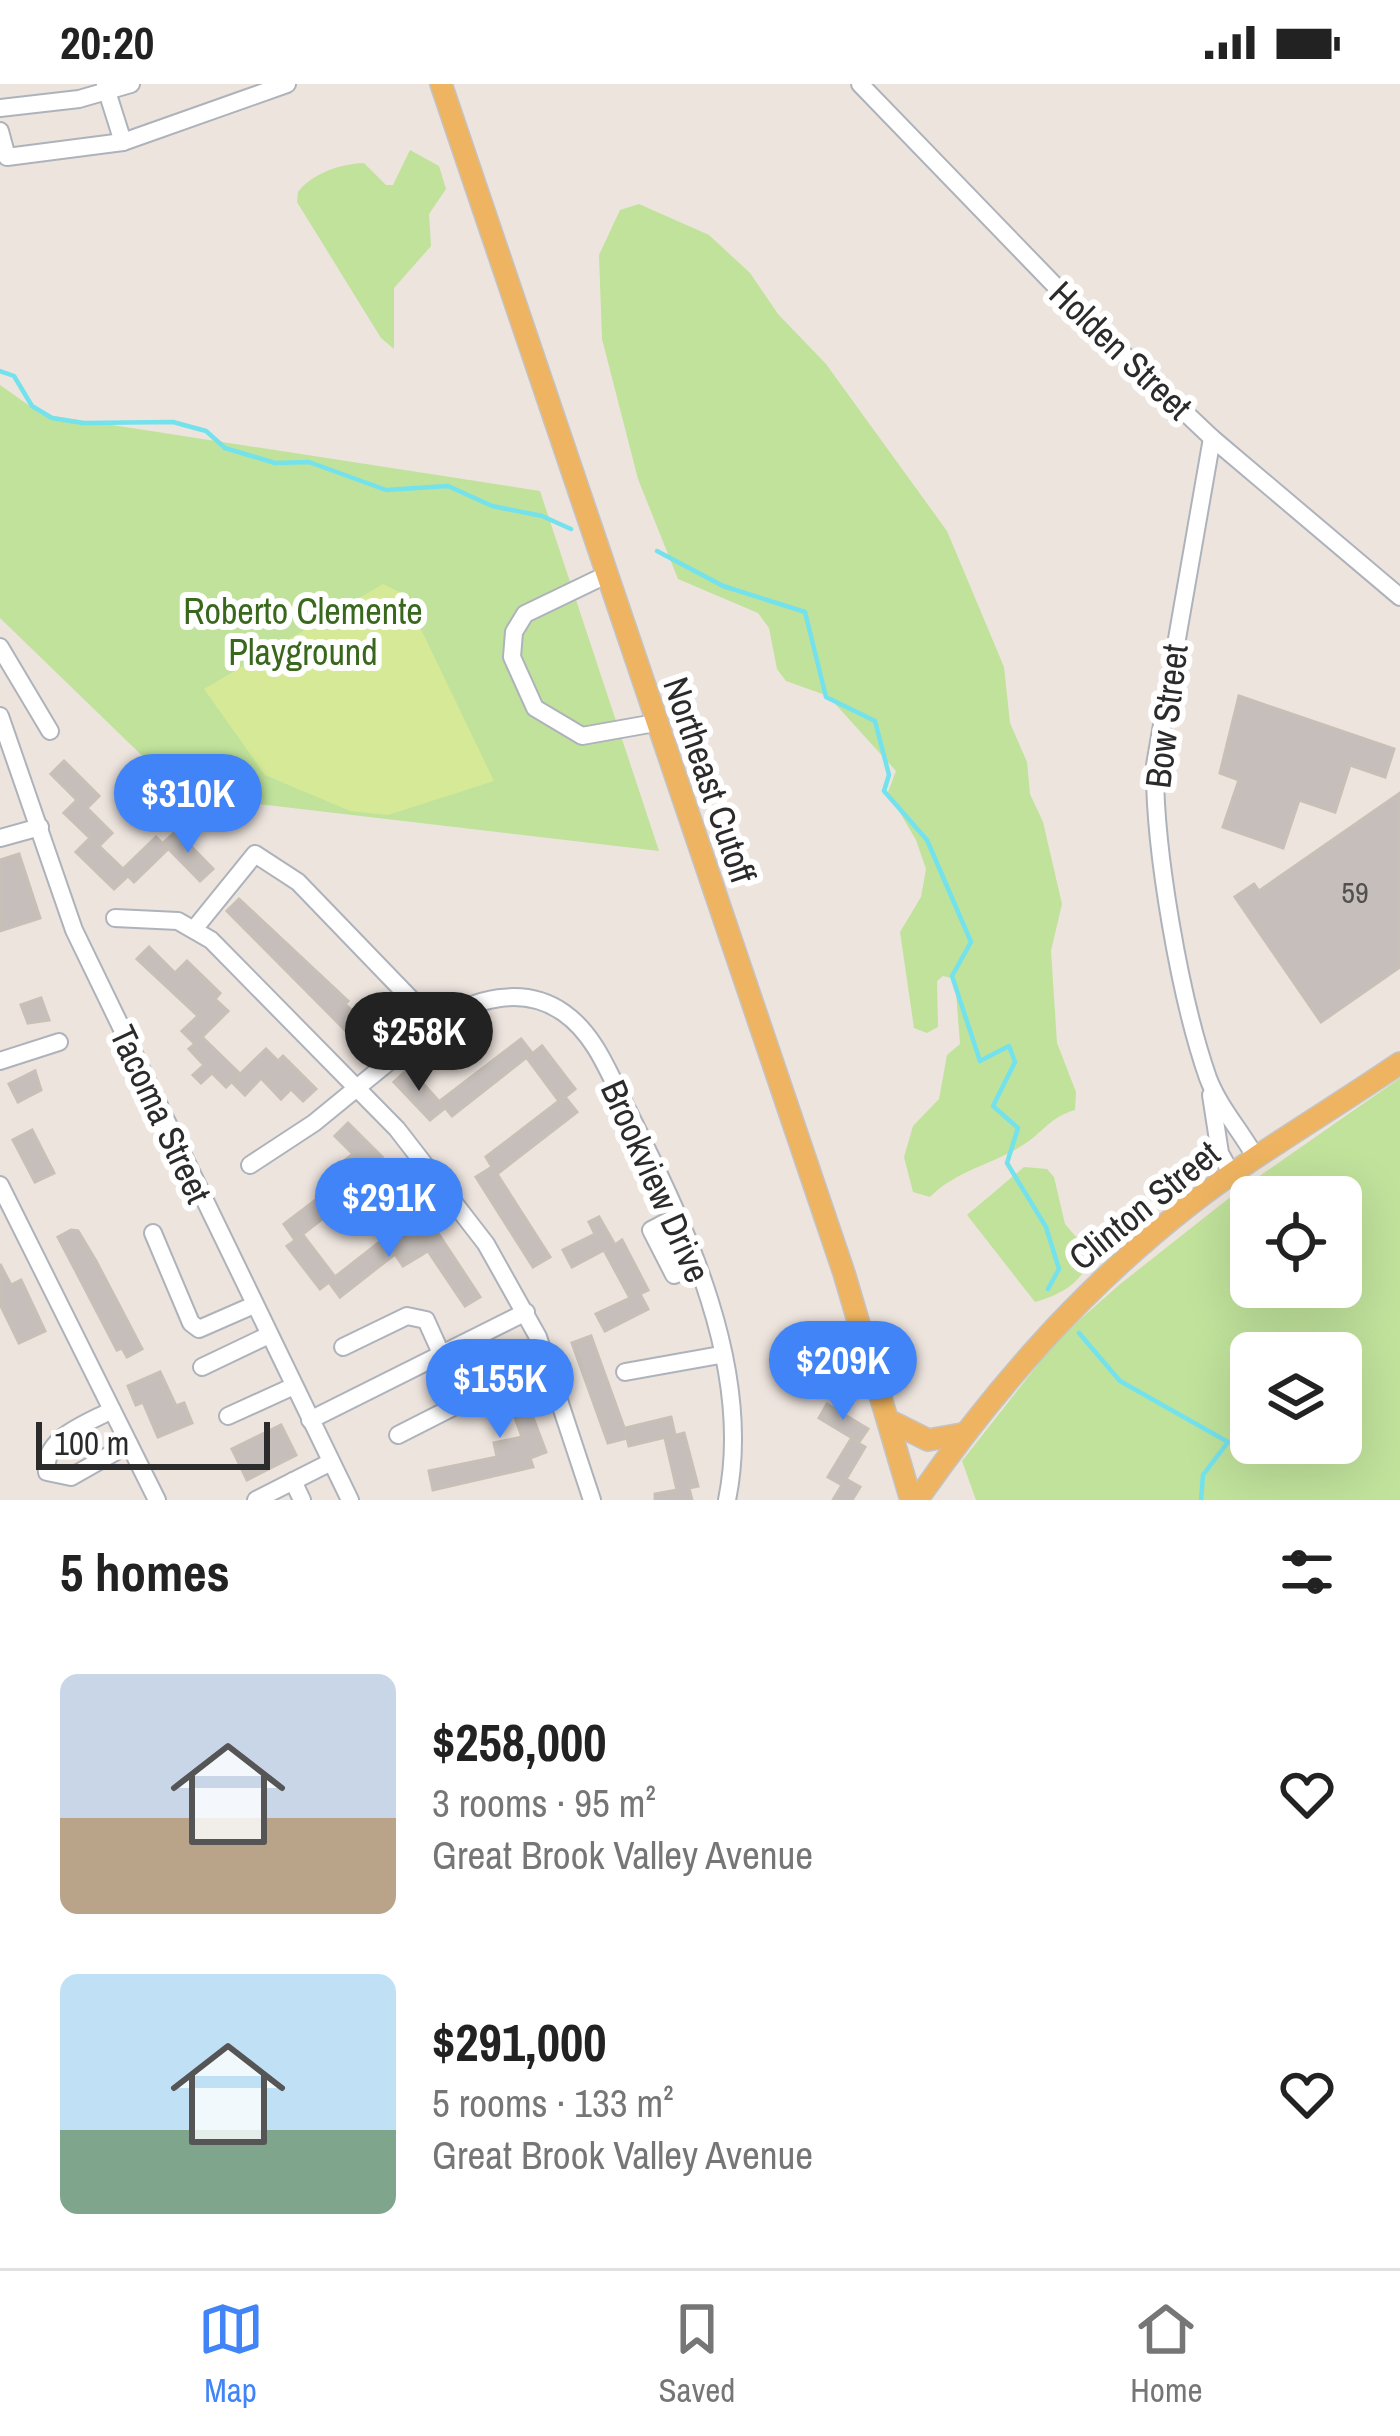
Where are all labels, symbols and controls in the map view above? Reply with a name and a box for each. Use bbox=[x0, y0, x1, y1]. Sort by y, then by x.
text: 20:20 bbox=[60, 12, 154, 73]
street label: Holden Street bbox=[1039, 270, 1203, 430]
park label: Roberto Clemente Playground bbox=[183, 587, 423, 676]
street label: Bow Street bbox=[1133, 641, 1199, 791]
street label: Northeast Cutoff bbox=[652, 671, 768, 889]
pin: $310K bbox=[104, 754, 272, 856]
text: $310K bbox=[141, 767, 235, 819]
house number: 59 bbox=[1341, 872, 1369, 912]
pin: $258K bbox=[335, 992, 503, 1094]
text: $258K bbox=[372, 1005, 466, 1057]
street label: Tacoma Street bbox=[99, 1017, 223, 1211]
street label: Brookview Drive bbox=[590, 1072, 722, 1290]
street label: Clinton Street bbox=[1059, 1130, 1229, 1280]
pin: $291K bbox=[305, 1158, 473, 1260]
text: $291K bbox=[342, 1171, 436, 1223]
map controls bbox=[1230, 1176, 1362, 1464]
button: locate bbox=[1230, 1176, 1362, 1308]
pin: $209K bbox=[759, 1321, 927, 1423]
button: layers bbox=[1230, 1332, 1362, 1464]
text: $209K bbox=[796, 1334, 890, 1386]
pin: $155K bbox=[416, 1339, 584, 1441]
text: $155K bbox=[453, 1352, 547, 1404]
scale bar bbox=[36, 1416, 270, 1469]
text: 100 m bbox=[54, 1421, 129, 1465]
text: 5 homes bbox=[60, 1538, 230, 1607]
icon: filters bbox=[1274, 1539, 1340, 1605]
text: $258,000 bbox=[432, 1708, 606, 1777]
icon: home bbox=[156, 1722, 300, 1866]
icon: heart bbox=[1274, 1761, 1340, 1827]
text: 3 rooms · 95 m² bbox=[432, 1777, 656, 1829]
text: Great Brook Valley Avenue bbox=[432, 1829, 813, 1881]
text: $291,000 bbox=[432, 2008, 606, 2077]
icon: home bbox=[156, 2022, 300, 2166]
icon: heart bbox=[1274, 2061, 1340, 2127]
text: 5 rooms · 133 m² bbox=[432, 2077, 674, 2129]
text: Great Brook Valley Avenue bbox=[432, 2129, 813, 2181]
tab: Map bbox=[198, 2296, 264, 2412]
tab: Saved bbox=[659, 2296, 735, 2412]
tab: Home bbox=[1130, 2296, 1202, 2412]

